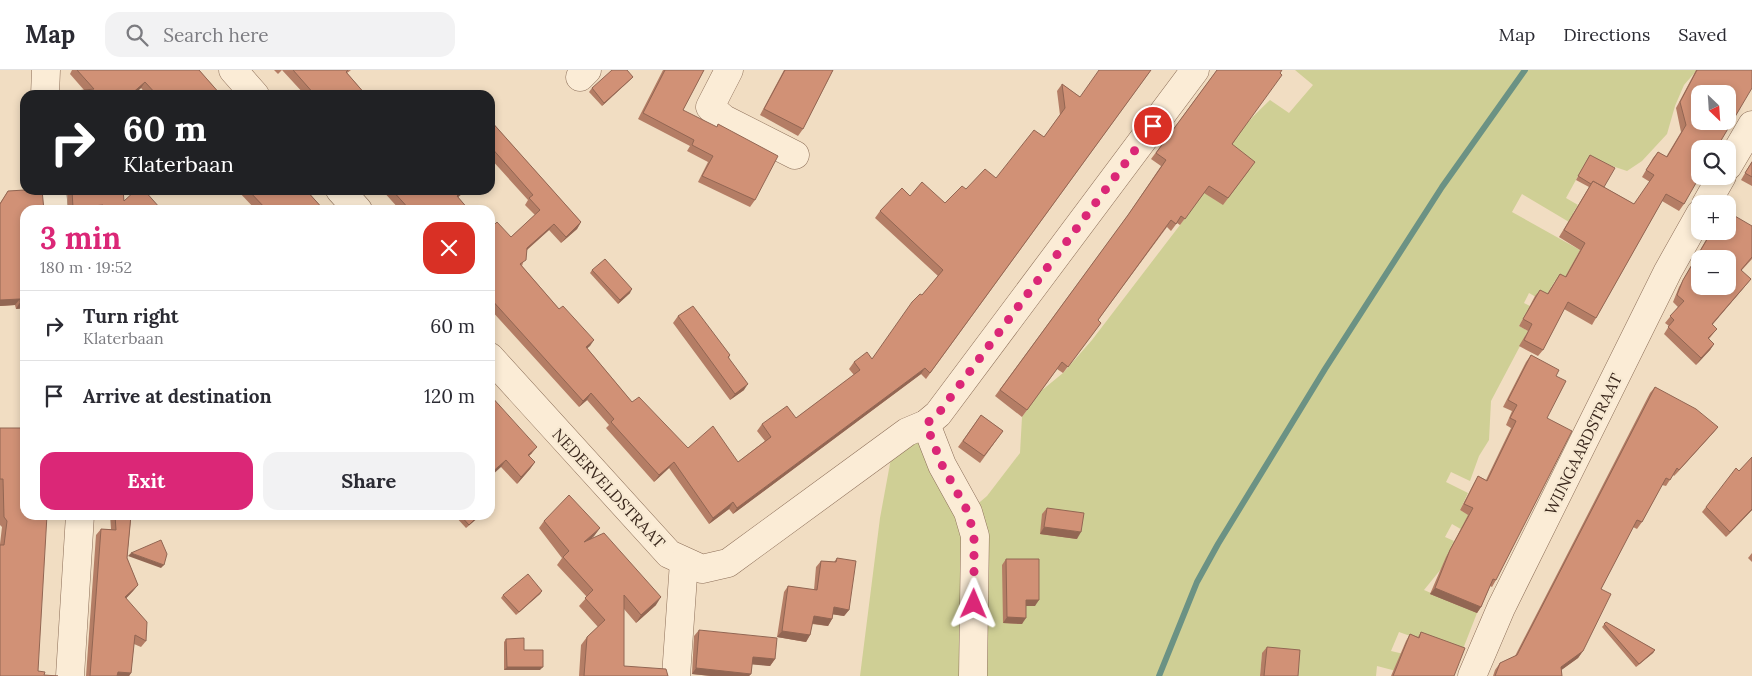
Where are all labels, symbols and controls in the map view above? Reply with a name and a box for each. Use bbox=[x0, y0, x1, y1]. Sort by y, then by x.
search box bbox=[105, 12, 455, 57]
text: Map bbox=[25, 19, 75, 50]
icon: search bbox=[123, 21, 151, 49]
text: Search here bbox=[163, 23, 269, 47]
text: Map bbox=[1499, 23, 1535, 46]
text: Directions bbox=[1563, 23, 1650, 46]
text: Saved bbox=[1678, 23, 1727, 46]
north arrow bbox=[1691, 85, 1736, 130]
map controls bbox=[1691, 85, 1736, 295]
pin bbox=[1132, 105, 1174, 147]
text: 60 m bbox=[123, 106, 207, 151]
icon: right bbox=[40, 110, 105, 175]
icon: arrive bbox=[1139, 112, 1167, 140]
button: search bbox=[1691, 140, 1736, 185]
text: Klaterbaan bbox=[123, 150, 234, 178]
button: + bbox=[1691, 195, 1736, 240]
text: 3 min bbox=[40, 219, 121, 257]
button: close bbox=[423, 222, 475, 274]
button: − bbox=[1691, 250, 1736, 295]
text: 180 m · 19:52 bbox=[40, 257, 132, 277]
text: Turn right bbox=[83, 304, 179, 328]
icon: right bbox=[40, 312, 68, 340]
text: 60 m bbox=[430, 314, 475, 338]
text: Klaterbaan bbox=[83, 328, 164, 348]
street label: WIJNGAARDSTRAAT bbox=[1540, 370, 1626, 518]
icon: arrive bbox=[40, 382, 68, 410]
text: Arrive at destination bbox=[83, 384, 272, 408]
text: 120 m bbox=[424, 384, 475, 408]
street label: NEDERVELDSTRAAT bbox=[548, 424, 670, 552]
button: Exit bbox=[40, 452, 253, 510]
button: Share bbox=[263, 452, 475, 510]
position arrow bbox=[947, 577, 999, 629]

